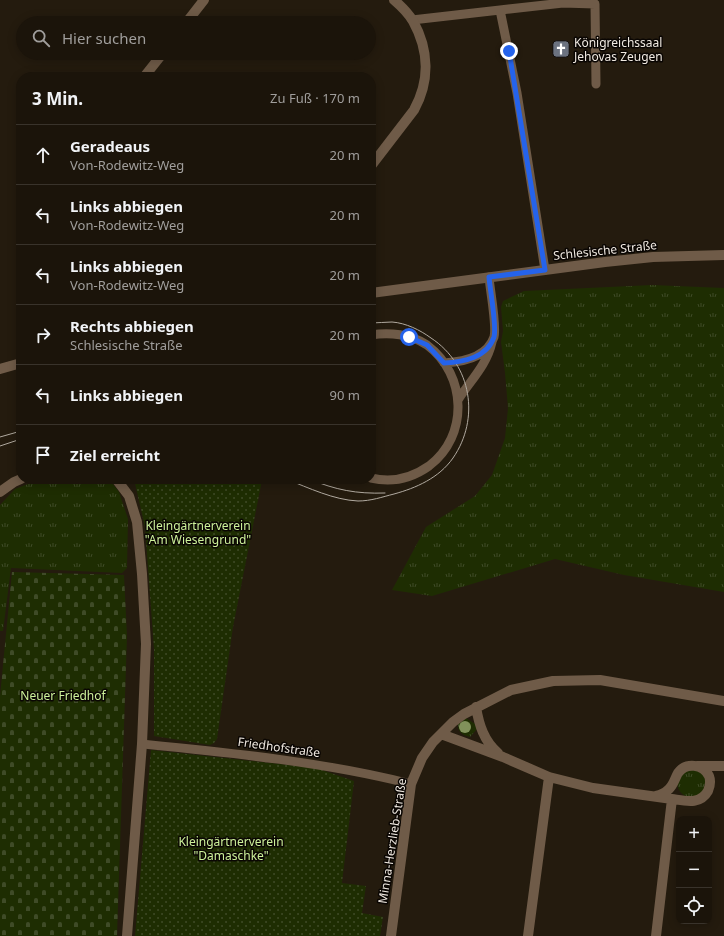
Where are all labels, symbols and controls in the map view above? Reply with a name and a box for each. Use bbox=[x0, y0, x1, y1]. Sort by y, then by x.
search box bbox=[16, 16, 376, 60]
icon: search bbox=[30, 27, 52, 49]
text: Hier suchen bbox=[62, 28, 146, 48]
place label: Königreichssaal Jehovas Zeugen bbox=[573, 34, 663, 65]
church icon: Königreichssaal Jehovas Zeugen bbox=[551, 39, 571, 59]
route end bbox=[500, 42, 518, 60]
text: 3 Min. bbox=[32, 87, 83, 110]
text: Zu Fuß · 170 m bbox=[270, 89, 360, 107]
text: Geradeaus bbox=[70, 136, 150, 156]
icon: ahead bbox=[32, 144, 54, 166]
text: 20 m bbox=[330, 146, 360, 164]
text: Von-Rodewitz-Weg bbox=[70, 156, 184, 174]
text: Links abbiegen bbox=[70, 196, 183, 216]
icon: left bbox=[32, 204, 54, 226]
text: 20 m bbox=[330, 206, 360, 224]
text: Von-Rodewitz-Weg bbox=[70, 216, 184, 234]
street label: Schlesische Straße bbox=[552, 236, 658, 264]
text: Links abbiegen bbox=[70, 256, 183, 276]
icon: left bbox=[32, 264, 54, 286]
text: 20 m bbox=[330, 266, 360, 284]
text: Von-Rodewitz-Weg bbox=[70, 276, 184, 294]
text: Rechts abbiegen bbox=[70, 316, 194, 336]
icon: right bbox=[32, 324, 54, 346]
text: 20 m bbox=[330, 326, 360, 344]
route start bbox=[400, 328, 418, 346]
text: Schlesische Straße bbox=[70, 336, 183, 354]
icon: left bbox=[32, 384, 54, 406]
text: Links abbiegen bbox=[70, 385, 183, 405]
text: 90 m bbox=[330, 386, 360, 404]
icon: arrive bbox=[32, 444, 54, 466]
text: Ziel erreicht bbox=[70, 445, 160, 465]
park label: Kleingärtnerverein "Am Wiesengrund" bbox=[145, 517, 251, 548]
park label: Neuer Friedhof bbox=[20, 687, 107, 704]
street label: Friedhofstraße bbox=[237, 733, 322, 761]
street label: Minna-Herzlieb-Straße bbox=[374, 777, 410, 905]
map controls bbox=[676, 816, 712, 924]
button: + bbox=[676, 816, 712, 852]
park label: Kleingärtnerverein "Damaschke" bbox=[178, 833, 284, 864]
button: − bbox=[676, 852, 712, 888]
button: locate bbox=[676, 888, 712, 924]

